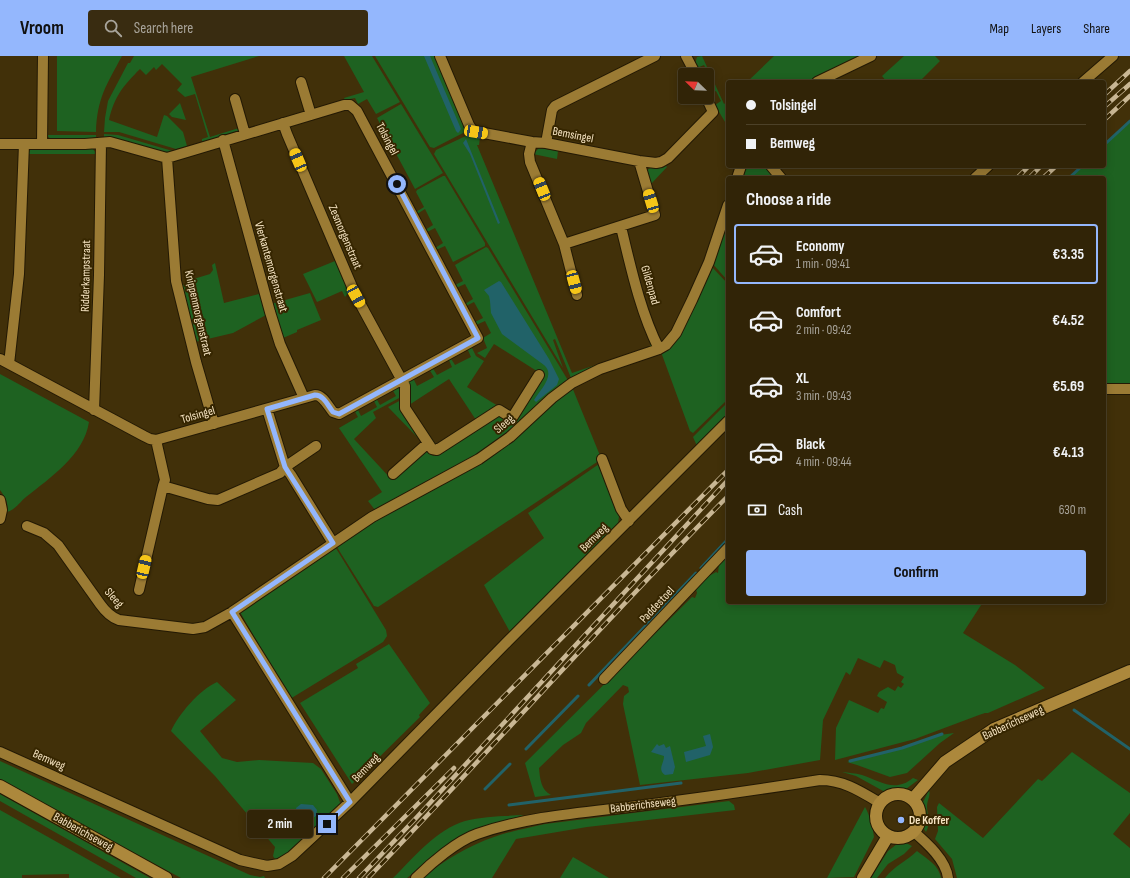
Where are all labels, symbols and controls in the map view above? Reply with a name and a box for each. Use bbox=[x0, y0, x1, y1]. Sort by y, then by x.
search box bbox=[88, 10, 368, 46]
text: Vroom bbox=[20, 17, 64, 40]
icon: search bbox=[102, 17, 124, 39]
text: Search here bbox=[134, 19, 193, 38]
text: Map bbox=[989, 20, 1009, 37]
text: Layers bbox=[1031, 20, 1061, 37]
text: Share bbox=[1083, 20, 1110, 37]
north arrow bbox=[678, 68, 714, 104]
map controls bbox=[678, 68, 714, 104]
text: Tolsingel bbox=[770, 96, 816, 115]
street label: Tolsingel bbox=[372, 120, 402, 158]
car bbox=[463, 124, 489, 140]
street label: Bemsingel bbox=[551, 124, 595, 146]
text: Bemweg bbox=[770, 134, 815, 153]
car bbox=[288, 147, 308, 173]
route start bbox=[388, 175, 406, 193]
car bbox=[532, 176, 552, 202]
car bbox=[642, 188, 660, 214]
text: Choose a ride bbox=[746, 189, 831, 210]
street label: Zesmorgenstraat bbox=[325, 203, 365, 272]
street label: Vierkantemorgenstraat bbox=[251, 220, 291, 314]
icon: car bbox=[748, 236, 784, 272]
text: Economy bbox=[796, 237, 845, 256]
street label: Ridderkampstraat bbox=[78, 240, 94, 312]
text: €3.35 bbox=[1053, 245, 1084, 264]
text: 1 min · 09:41 bbox=[796, 256, 850, 272]
street label: Gildenpad bbox=[637, 264, 663, 306]
street label: Knippenmorgenstraat bbox=[181, 269, 215, 358]
car bbox=[565, 269, 583, 295]
car bbox=[345, 283, 367, 309]
icon: car bbox=[748, 302, 784, 338]
text: Comfort bbox=[796, 303, 841, 322]
text: €4.52 bbox=[1052, 311, 1084, 330]
text: 2 min · 09:42 bbox=[796, 322, 851, 338]
icon: car bbox=[748, 368, 784, 404]
text: XL bbox=[796, 369, 809, 388]
text: €5.69 bbox=[1052, 377, 1084, 396]
text: 3 min · 09:43 bbox=[796, 388, 852, 404]
street label: Tolsingel bbox=[179, 403, 217, 427]
street label: Sleeg bbox=[491, 411, 517, 437]
icon: car bbox=[748, 434, 784, 470]
text: Black bbox=[796, 435, 825, 454]
text: €4.13 bbox=[1053, 443, 1084, 462]
text: 4 min · 09:44 bbox=[796, 454, 851, 470]
icon: cash bbox=[746, 499, 768, 521]
text: Cash bbox=[778, 501, 803, 520]
text: 630 m bbox=[1059, 502, 1086, 518]
street label: Bemweg bbox=[577, 520, 612, 555]
button: Confirm bbox=[746, 550, 1086, 596]
car bbox=[135, 554, 153, 580]
street label: Paddestoel bbox=[636, 584, 678, 626]
street label: Sleeg bbox=[101, 585, 127, 611]
street label: Babberichseweg bbox=[980, 702, 1046, 744]
street label: Bemweg bbox=[30, 746, 68, 774]
street label: Bemweg bbox=[349, 750, 383, 786]
street label: Babberichseweg bbox=[609, 794, 677, 816]
street label: Babberichseweg bbox=[51, 809, 116, 855]
callout: 2 min bbox=[247, 810, 313, 838]
place label: De Koffer bbox=[909, 813, 950, 828]
route end bbox=[318, 815, 336, 833]
marker: De Koffer bbox=[896, 815, 906, 825]
text: 2 min bbox=[268, 816, 292, 832]

